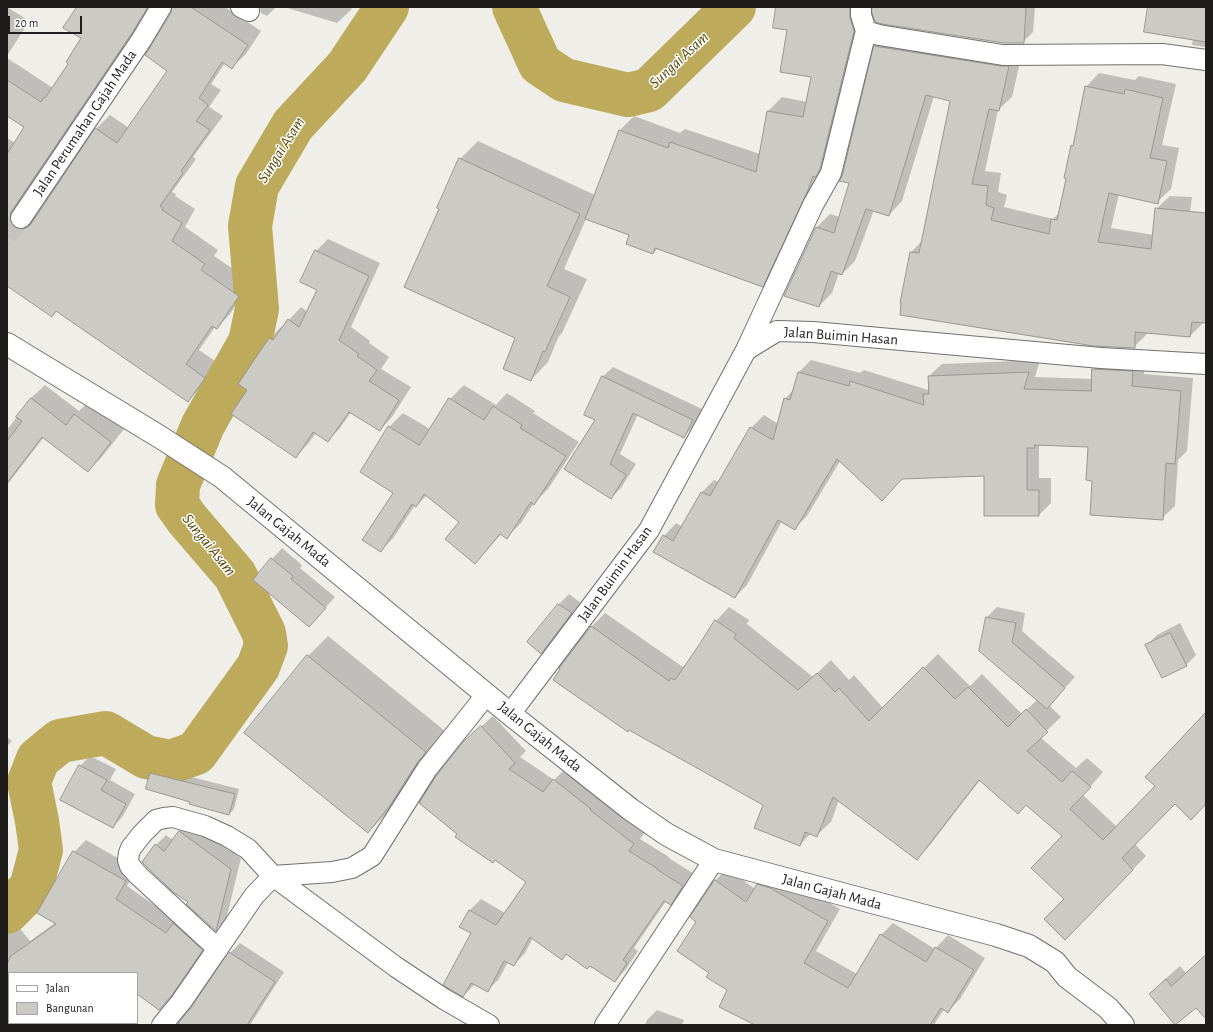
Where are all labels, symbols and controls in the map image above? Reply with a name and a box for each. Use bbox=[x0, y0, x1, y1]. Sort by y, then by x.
scale bar bbox=[10, 8, 84, 34]
text: 20 m bbox=[15, 17, 38, 29]
water label: Sungai Asam bbox=[645, 28, 713, 92]
street label: Jalan Perumahan Gajah Mada bbox=[29, 47, 141, 199]
water label: Sungai Asam bbox=[253, 113, 309, 187]
street label: Jalan Buimin Hasan bbox=[783, 323, 899, 349]
street label: Jalan Gajah Mada bbox=[244, 493, 334, 571]
water label: Sungai Asam bbox=[178, 510, 240, 580]
street label: Jalan Buimin Hasan bbox=[574, 523, 656, 625]
street label: Jalan Gajah Mada bbox=[495, 698, 585, 776]
street label: Jalan Gajah Mada bbox=[780, 870, 884, 914]
legend bbox=[8, 972, 138, 1024]
text: Jalan bbox=[46, 982, 70, 994]
text: Bangunan bbox=[46, 1002, 94, 1014]

